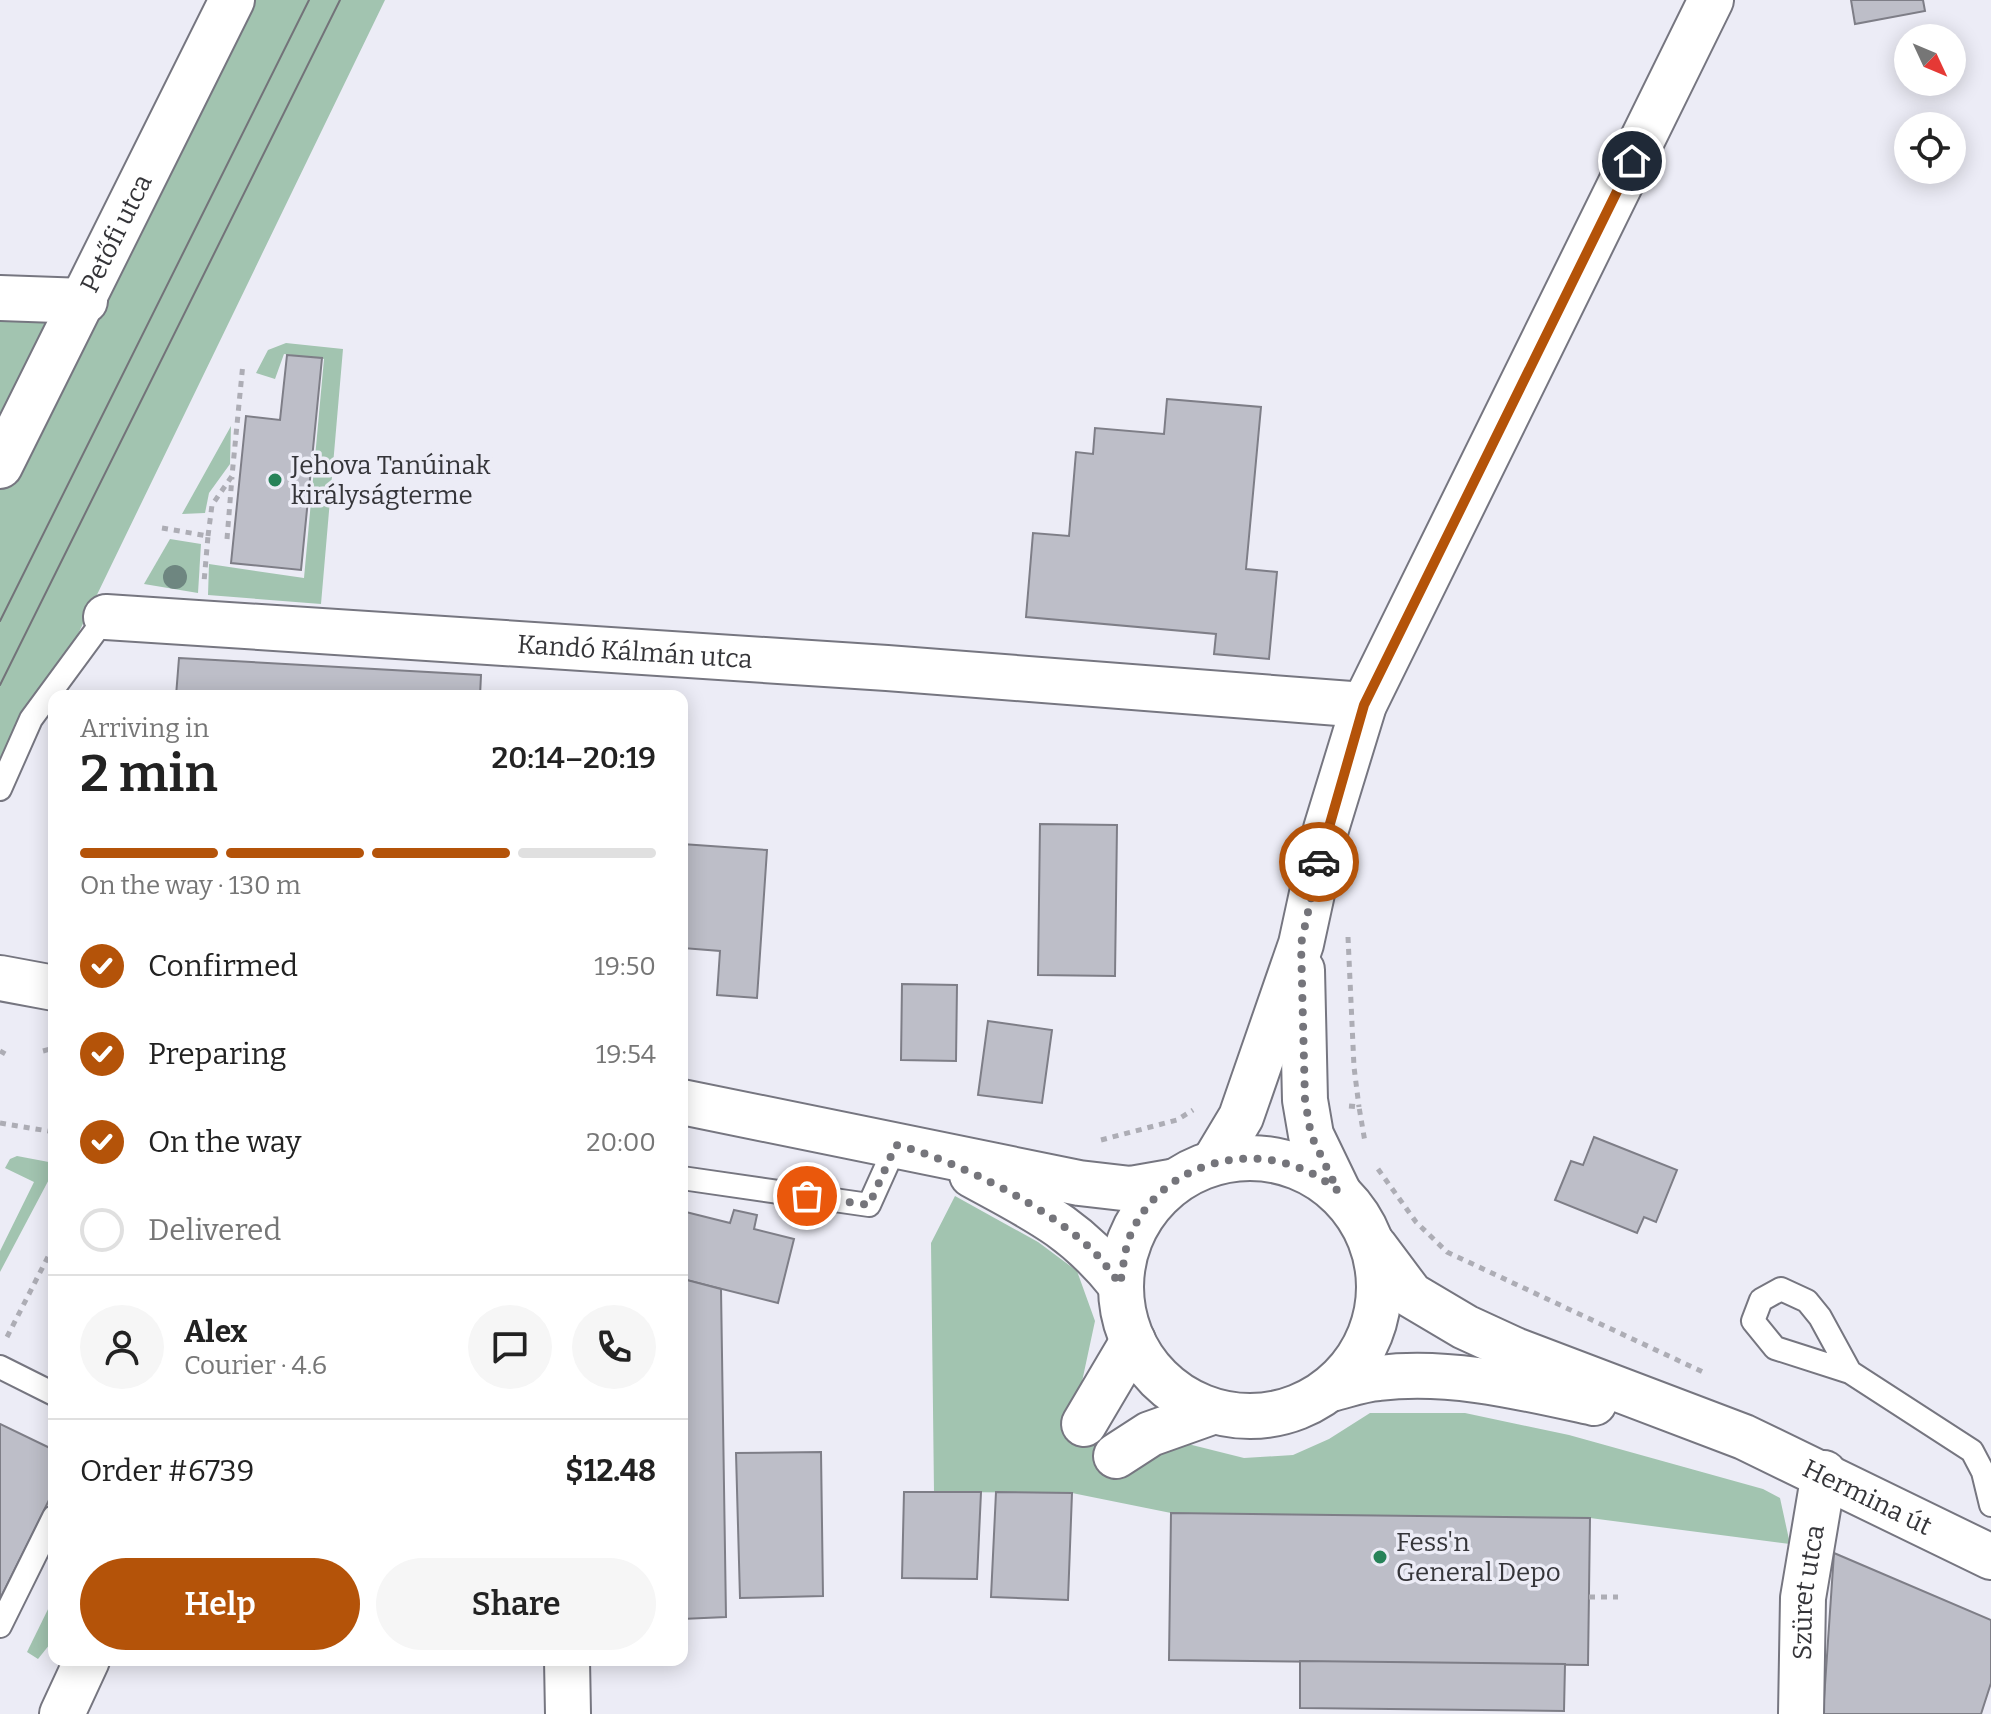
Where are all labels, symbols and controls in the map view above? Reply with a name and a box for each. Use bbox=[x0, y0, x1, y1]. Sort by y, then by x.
north arrow bbox=[1894, 24, 1966, 96]
map controls bbox=[1894, 24, 1966, 184]
button: locate bbox=[1894, 112, 1966, 184]
pin bbox=[1598, 127, 1666, 195]
icon: home bbox=[1610, 139, 1654, 183]
street label: Petőfi utca bbox=[74, 169, 159, 298]
place label: Jehova Tanúinak királyságterme bbox=[290, 450, 491, 511]
marker: Jehova Tanúinak királyságterme bbox=[266, 471, 284, 489]
street label: Kandó Kálmán utca bbox=[516, 629, 753, 675]
text: Arriving in bbox=[80, 713, 209, 744]
text: 20:14–20:19 bbox=[492, 740, 656, 776]
text: 2 min bbox=[80, 742, 218, 805]
courier bbox=[1279, 822, 1359, 902]
icon: car bbox=[1297, 840, 1341, 884]
text: On the way · 130 m bbox=[80, 870, 301, 901]
icon: check bbox=[80, 944, 124, 988]
text: Confirmed bbox=[148, 948, 298, 984]
text: 19:50 bbox=[594, 951, 656, 982]
icon: check bbox=[80, 1032, 124, 1076]
text: Preparing bbox=[148, 1036, 286, 1072]
text: 19:54 bbox=[596, 1039, 656, 1070]
icon: check bbox=[80, 1120, 124, 1164]
text: On the way bbox=[148, 1124, 301, 1160]
text: 20:00 bbox=[586, 1127, 656, 1158]
pin bbox=[773, 1162, 841, 1230]
icon: bag bbox=[785, 1174, 829, 1218]
text: Delivered bbox=[148, 1212, 281, 1248]
button: person bbox=[80, 1305, 164, 1389]
button: chat bbox=[468, 1305, 552, 1389]
button: phone bbox=[572, 1305, 656, 1389]
text: Alex bbox=[184, 1314, 247, 1350]
text: Courier · 4.6 bbox=[184, 1350, 327, 1381]
text: Order #6739 bbox=[80, 1453, 254, 1489]
text: $12.48 bbox=[565, 1453, 656, 1489]
street label: Hermina út bbox=[1798, 1453, 1937, 1542]
street label: Szüret utca bbox=[1787, 1522, 1831, 1660]
place label: Fess'n General Depo bbox=[1396, 1527, 1561, 1588]
marker: Fess'n General Depo bbox=[1371, 1548, 1389, 1566]
button: Help bbox=[80, 1558, 360, 1650]
button: Share bbox=[376, 1558, 656, 1650]

